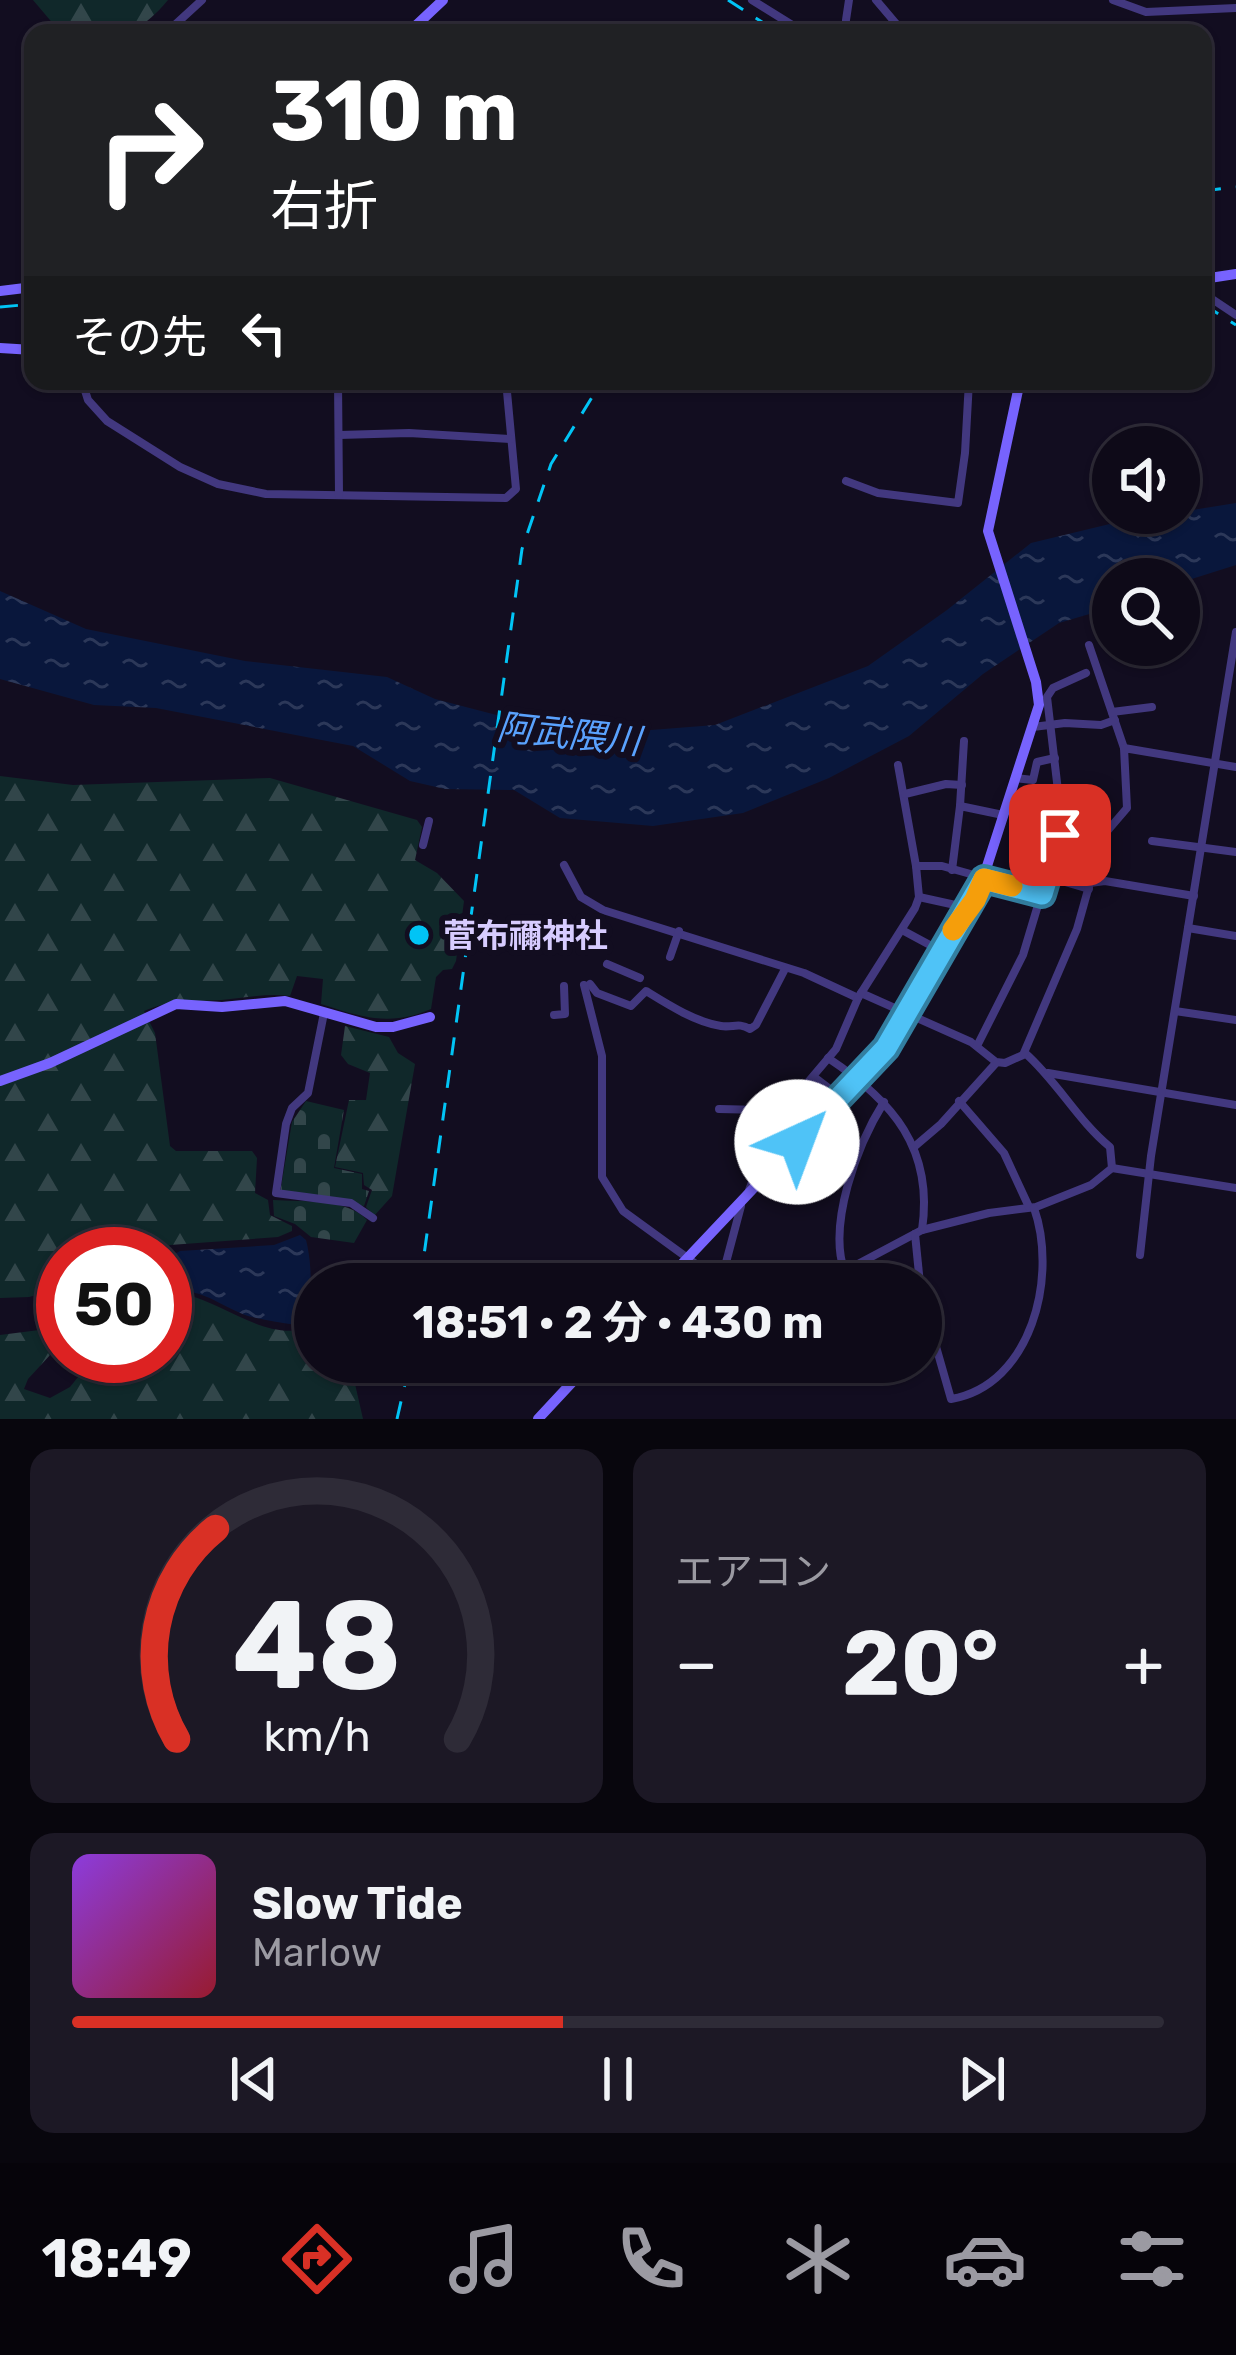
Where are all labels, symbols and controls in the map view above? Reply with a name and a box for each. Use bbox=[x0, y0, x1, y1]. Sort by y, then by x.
text: 310 m bbox=[270, 61, 518, 161]
icon: right bbox=[72, 72, 228, 228]
text: 右折 bbox=[270, 175, 378, 239]
icon: left bbox=[231, 300, 297, 366]
text: その先 bbox=[72, 311, 207, 364]
map controls bbox=[1092, 426, 1200, 666]
button: sound bbox=[1092, 426, 1200, 534]
button: search bbox=[1092, 558, 1200, 666]
water label: 阿武隈川 bbox=[495, 705, 647, 763]
pin bbox=[1009, 784, 1111, 886]
icon: arrive bbox=[1027, 802, 1093, 868]
place label: 菅布禰神社 bbox=[443, 916, 608, 955]
marker: 菅布禰神社 bbox=[406, 922, 432, 948]
position arrow bbox=[734, 1079, 860, 1205]
speed limit sign: 50 bbox=[36, 1227, 192, 1383]
text: 18:51 · 2 分 · 430 m bbox=[413, 1296, 823, 1349]
text: エアコン bbox=[675, 1549, 831, 1595]
text: 48 bbox=[232, 1571, 401, 1719]
text: 20° bbox=[842, 1610, 999, 1717]
text: − bbox=[675, 1624, 718, 1703]
text: + bbox=[1123, 1624, 1164, 1703]
text: km/h bbox=[263, 1711, 370, 1762]
text: Slow Tide bbox=[252, 1877, 463, 1930]
text: Marlow bbox=[252, 1930, 382, 1976]
icon: previous bbox=[221, 2046, 287, 2112]
icon: pause bbox=[585, 2046, 651, 2112]
icon: next bbox=[949, 2046, 1015, 2112]
icon: directions bbox=[275, 2217, 359, 2301]
icon: music bbox=[442, 2217, 526, 2301]
icon: phone bbox=[609, 2217, 693, 2301]
icon: climate bbox=[776, 2217, 860, 2301]
icon: car bbox=[943, 2217, 1027, 2301]
icon: filters bbox=[1110, 2217, 1194, 2301]
text: 18:49 bbox=[42, 2227, 192, 2291]

